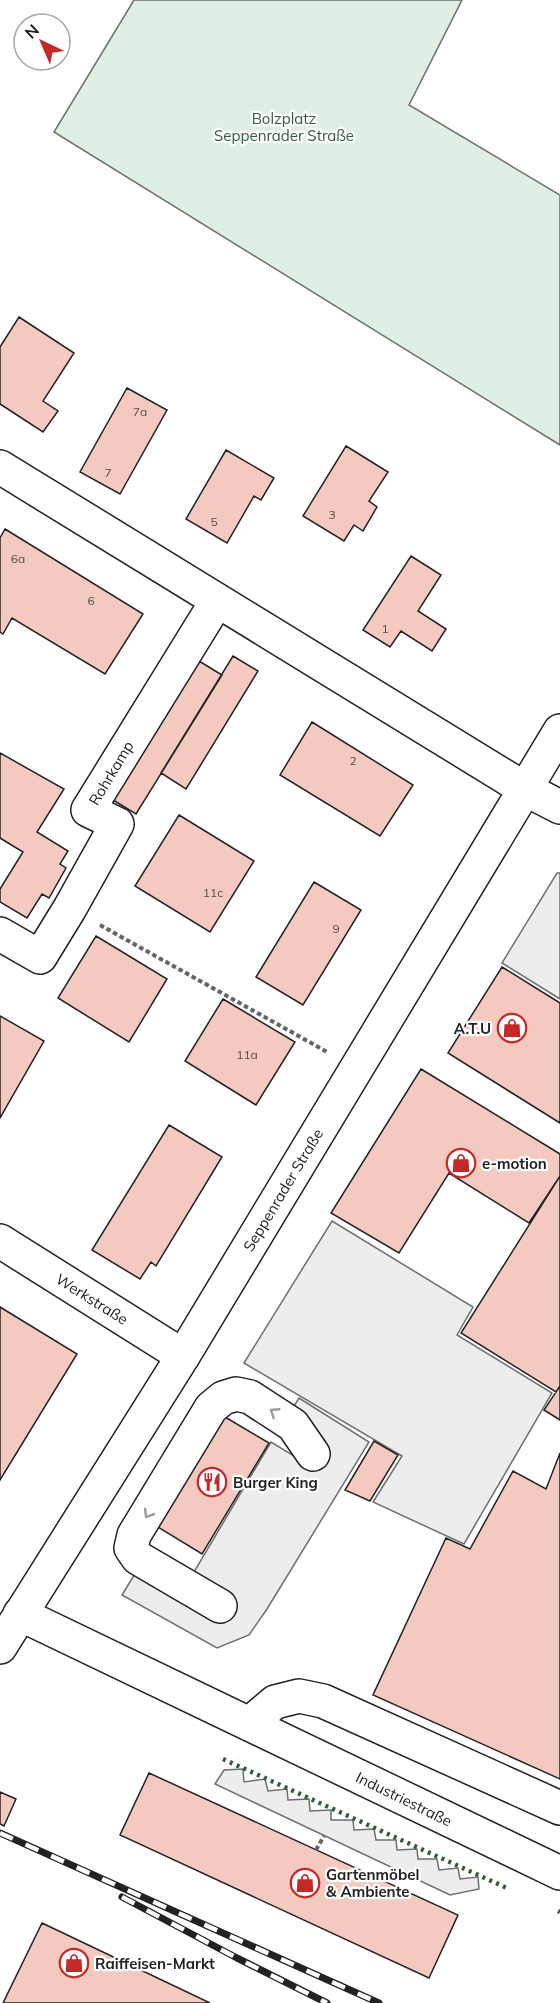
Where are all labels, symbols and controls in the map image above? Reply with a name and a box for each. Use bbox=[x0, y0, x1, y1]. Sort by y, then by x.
north arrow bbox=[12, 12, 72, 72]
text: N bbox=[20, 20, 43, 43]
park label: Bolzplatz Seppenrader Straße bbox=[214, 109, 354, 145]
house number: 7a bbox=[133, 404, 147, 419]
house number: 7 bbox=[104, 465, 112, 480]
house number: 3 bbox=[328, 507, 336, 522]
house number: 5 bbox=[210, 514, 218, 529]
house number: 6a bbox=[11, 551, 25, 566]
house number: 6 bbox=[87, 593, 95, 608]
house number: 1 bbox=[381, 621, 389, 636]
street label: Rohrkamp bbox=[84, 737, 138, 809]
house number: 2 bbox=[349, 753, 357, 768]
house number: 11c bbox=[203, 885, 223, 900]
house number: 9 bbox=[332, 921, 340, 936]
shop icon: A.T.U bbox=[496, 1012, 528, 1044]
place label: A.T.U bbox=[454, 1019, 491, 1038]
house number: 11a bbox=[236, 1047, 258, 1062]
street label: Seppenrader Straße bbox=[239, 1125, 327, 1255]
shop icon: e-motion bbox=[445, 1147, 477, 1179]
place label: e-motion bbox=[482, 1154, 547, 1173]
street label: Werkstraße bbox=[52, 1269, 132, 1329]
one-way arrow bbox=[270, 1408, 280, 1420]
restaurant icon: Burger King bbox=[196, 1466, 228, 1498]
place label: Burger King bbox=[233, 1473, 318, 1492]
one-way arrow bbox=[143, 1508, 155, 1518]
street label: Industriestraße bbox=[353, 1767, 455, 1831]
place label: Gartenmöbel & Ambiente bbox=[326, 1865, 419, 1901]
shop icon: Gartenmöbel & Ambiente bbox=[289, 1867, 321, 1899]
shop icon: Raiffeisen-Markt bbox=[58, 1947, 90, 1979]
place label: Raiffeisen-Markt bbox=[95, 1954, 215, 1973]

